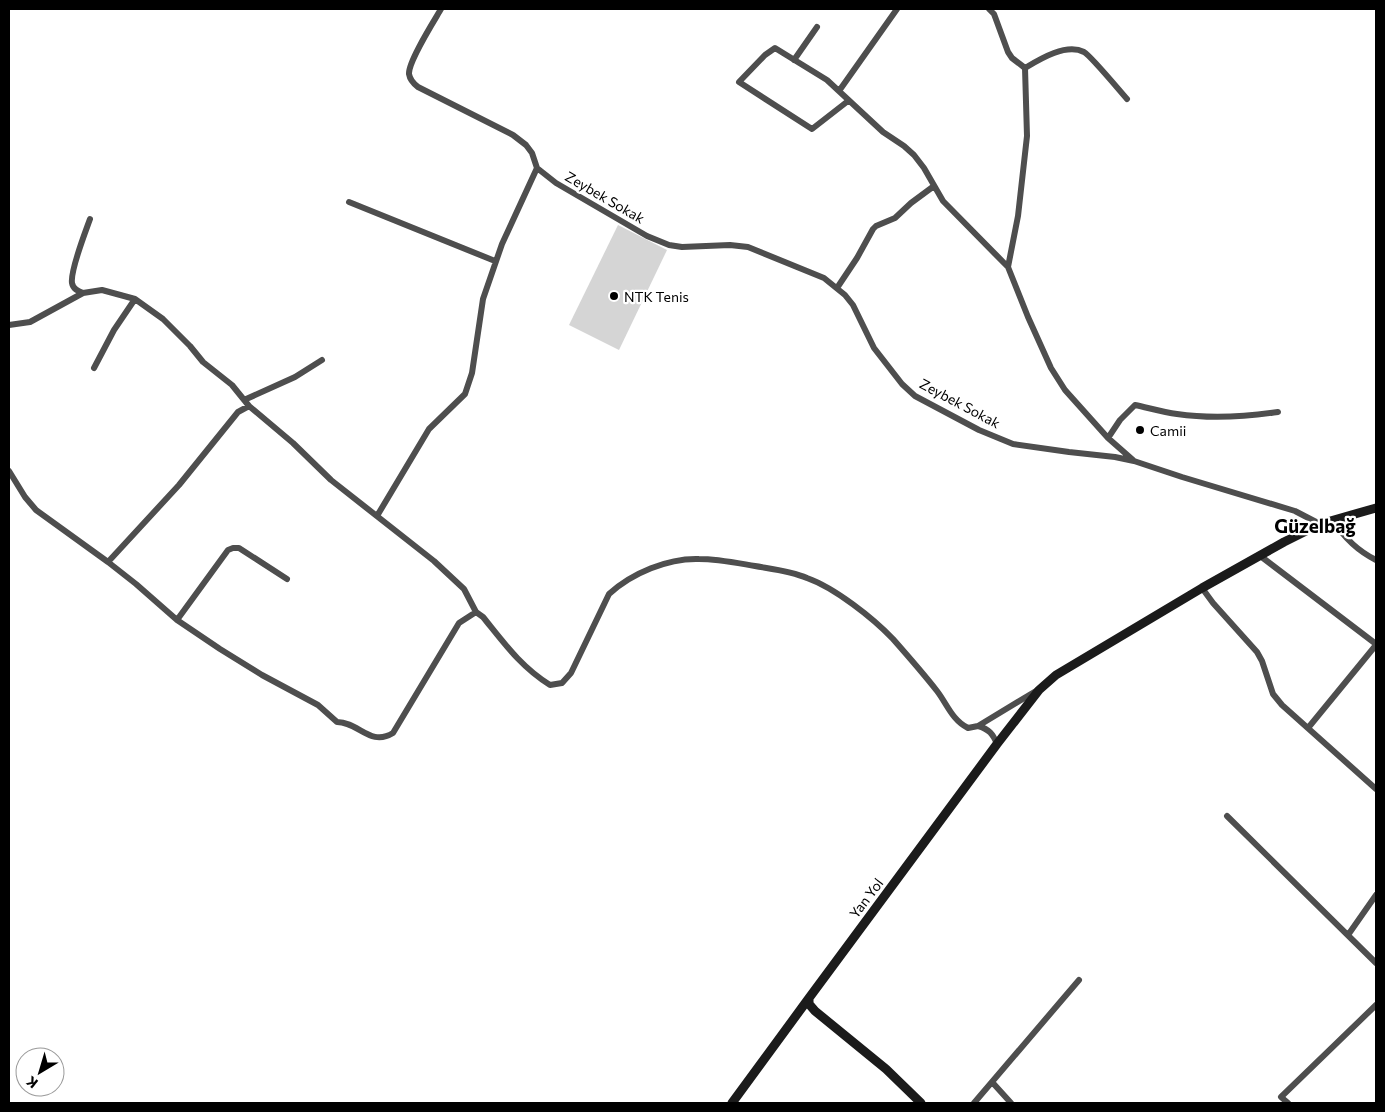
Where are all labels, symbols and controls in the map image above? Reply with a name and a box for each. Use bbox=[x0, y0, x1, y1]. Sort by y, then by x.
street label: Zeybek Sokak bbox=[562, 167, 648, 227]
place label: NTK Tenis bbox=[624, 288, 689, 305]
marker: NTK Tenis bbox=[608, 290, 620, 302]
street label: Zeybek Sokak bbox=[917, 375, 1004, 432]
place label: Camii bbox=[1150, 422, 1186, 439]
marker: Camii bbox=[1134, 424, 1146, 436]
district label: Güzelbağ bbox=[1274, 514, 1356, 537]
street label: Yan Yol bbox=[846, 875, 886, 921]
north arrow bbox=[15, 1047, 65, 1097]
text: K bbox=[22, 1073, 41, 1092]

